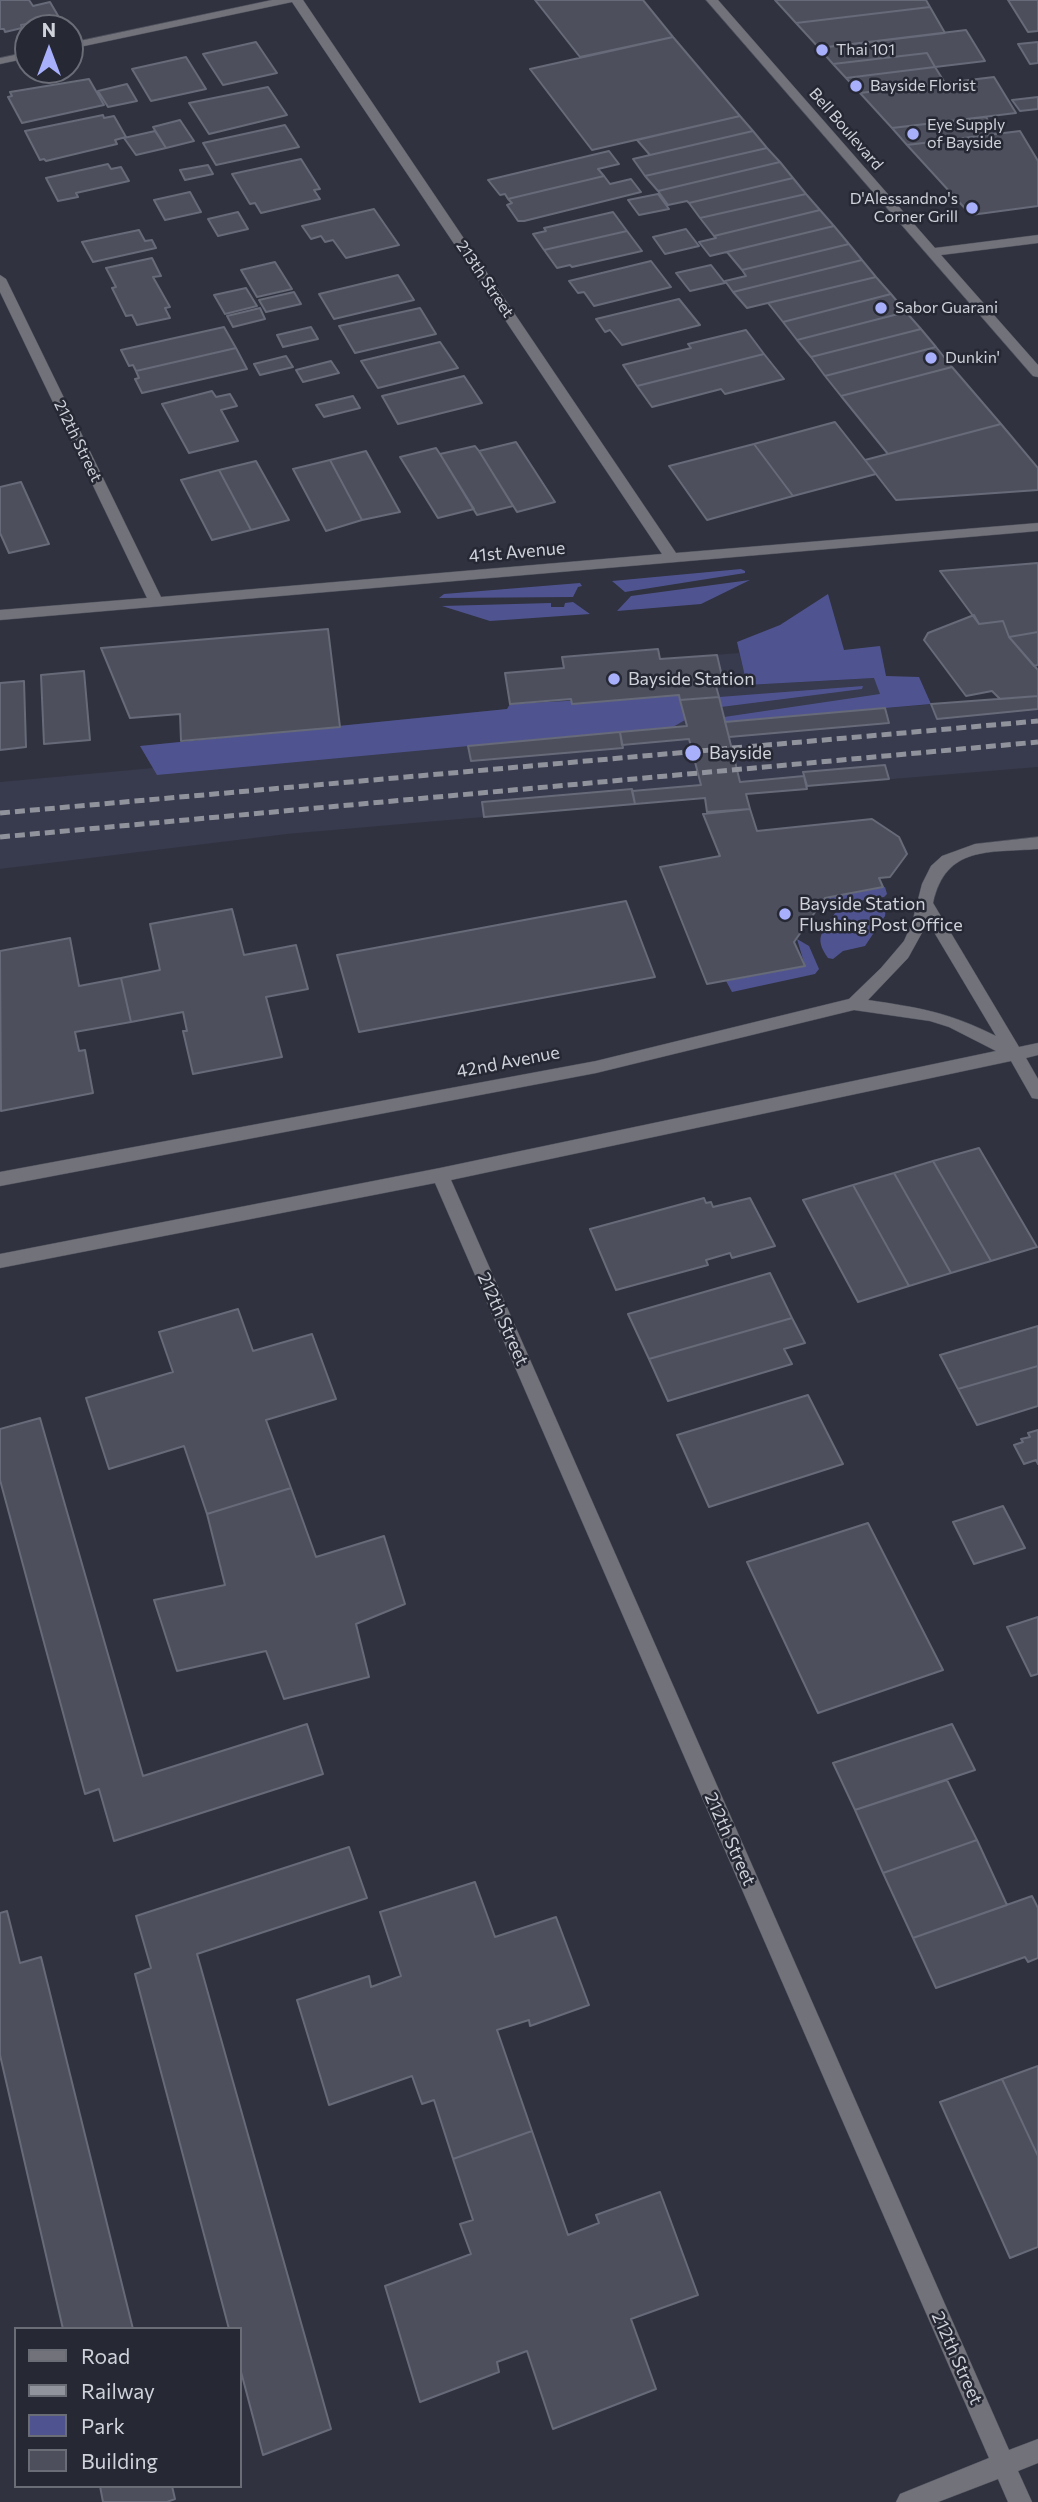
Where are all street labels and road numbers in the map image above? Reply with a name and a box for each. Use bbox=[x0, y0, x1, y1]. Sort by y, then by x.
street label: Bell Boulevard bbox=[805, 84, 887, 174]
street label: 213th Street bbox=[452, 237, 518, 321]
street label: 212th Street bbox=[50, 397, 106, 485]
street label: 41st Avenue bbox=[468, 537, 566, 567]
street label: 42nd Avenue bbox=[455, 1041, 561, 1083]
street label: 212th Street bbox=[473, 1269, 533, 1369]
street label: 212th Street bbox=[700, 1789, 760, 1889]
street label: 212th Street bbox=[927, 2308, 987, 2408]

